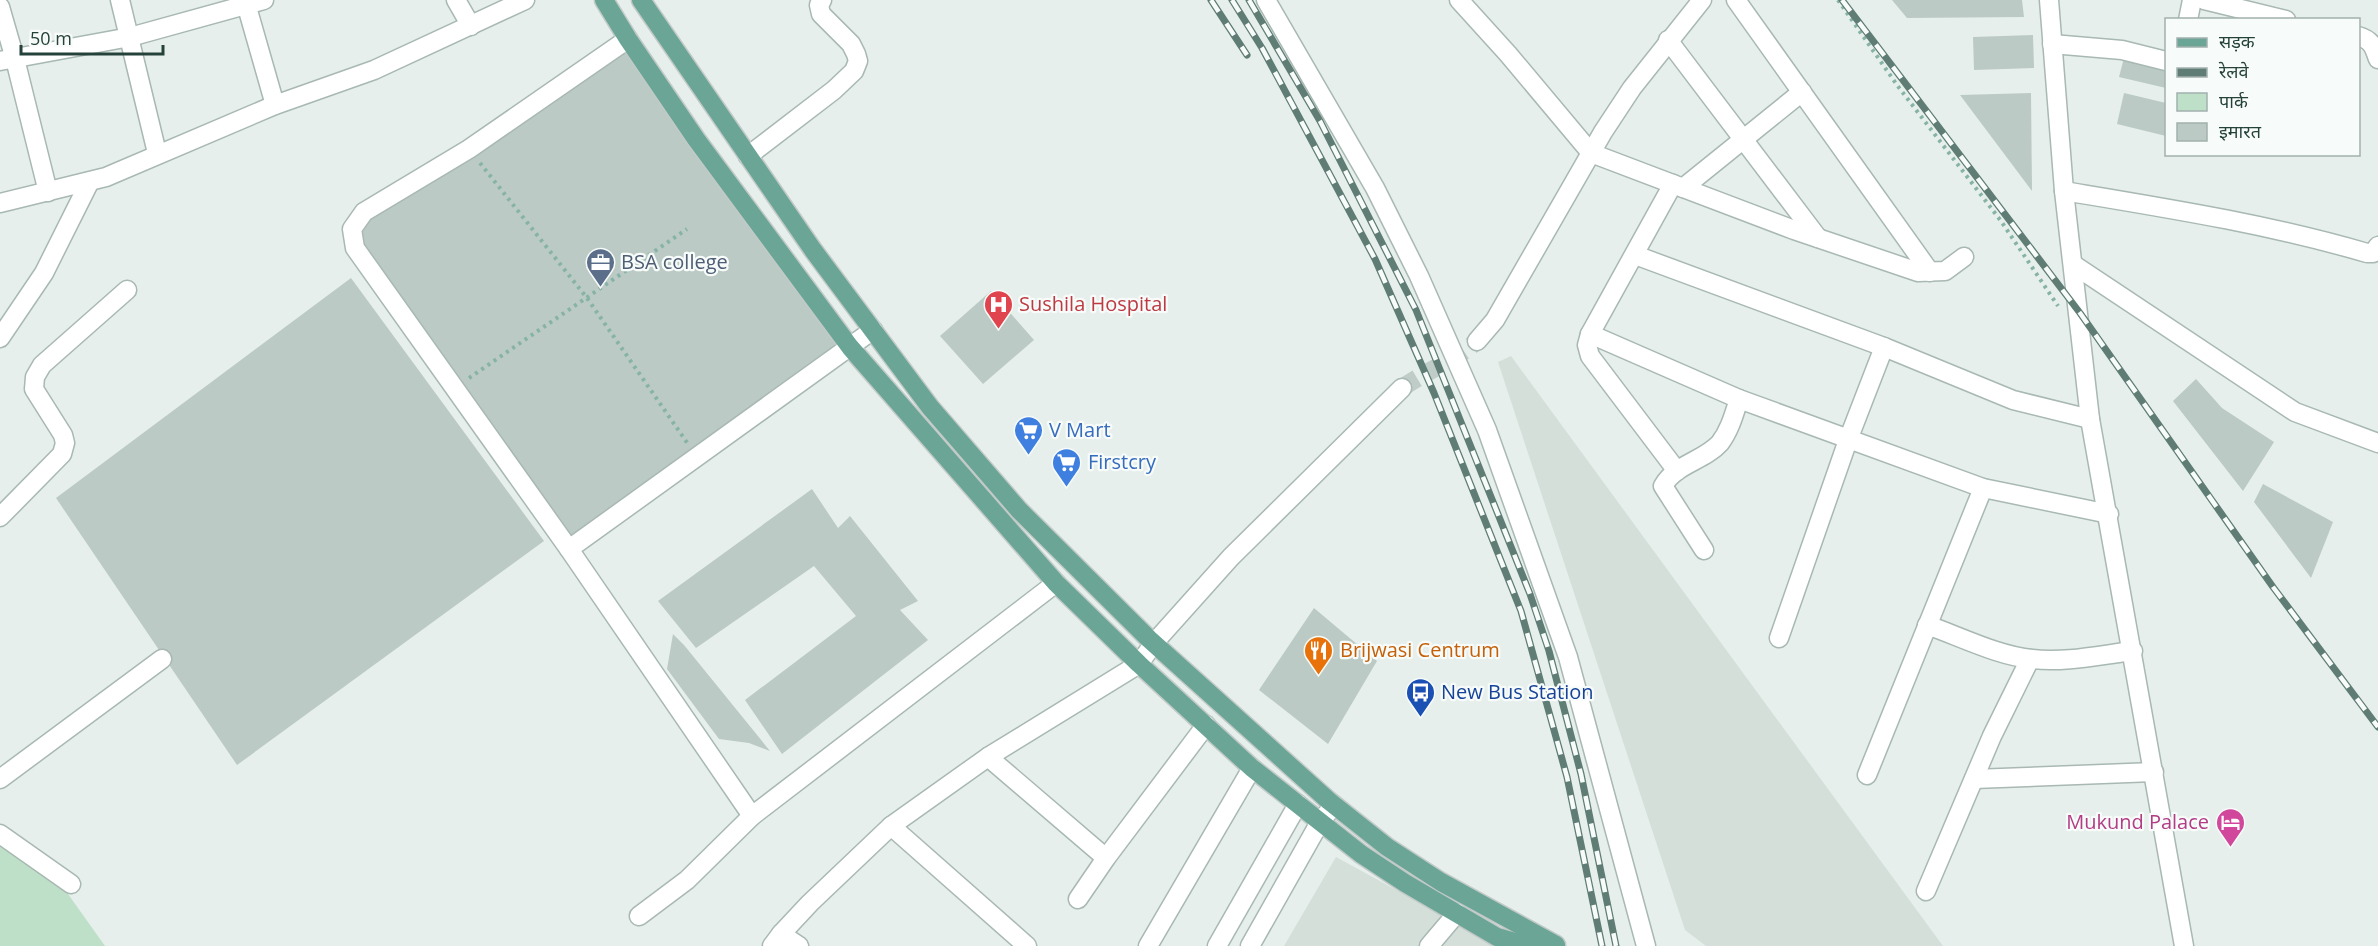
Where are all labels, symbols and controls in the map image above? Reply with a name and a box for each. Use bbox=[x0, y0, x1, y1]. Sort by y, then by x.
scale bar bbox=[21, 18, 164, 56]
legend bbox=[2165, 18, 2360, 156]
text: 50 m bbox=[30, 26, 72, 50]
text: सड़क bbox=[2219, 29, 2256, 53]
text: रेलवे bbox=[2218, 59, 2250, 83]
text: पार्क bbox=[2219, 89, 2249, 113]
text: इमारत bbox=[2219, 119, 2262, 143]
office icon: BSA college bbox=[584, 246, 616, 288]
place label: BSA college bbox=[621, 248, 728, 275]
hospital icon: Sushila Hospital bbox=[982, 288, 1014, 330]
place label: Sushila Hospital bbox=[1019, 290, 1167, 317]
supermarket icon: V Mart bbox=[1012, 414, 1044, 456]
place label: V Mart bbox=[1049, 416, 1111, 443]
supermarket icon: Firstcry bbox=[1051, 446, 1083, 488]
place label: Firstcry bbox=[1088, 448, 1157, 475]
restaurant icon: Brijwasi Centrum bbox=[1303, 634, 1335, 676]
place label: Brijwasi Centrum bbox=[1340, 636, 1500, 663]
bus stop icon: New Bus Station bbox=[1404, 676, 1436, 718]
place label: New Bus Station bbox=[1441, 678, 1594, 705]
hotel icon: Mukund Palace bbox=[2214, 806, 2246, 848]
place label: Mukund Palace bbox=[2066, 808, 2209, 835]

